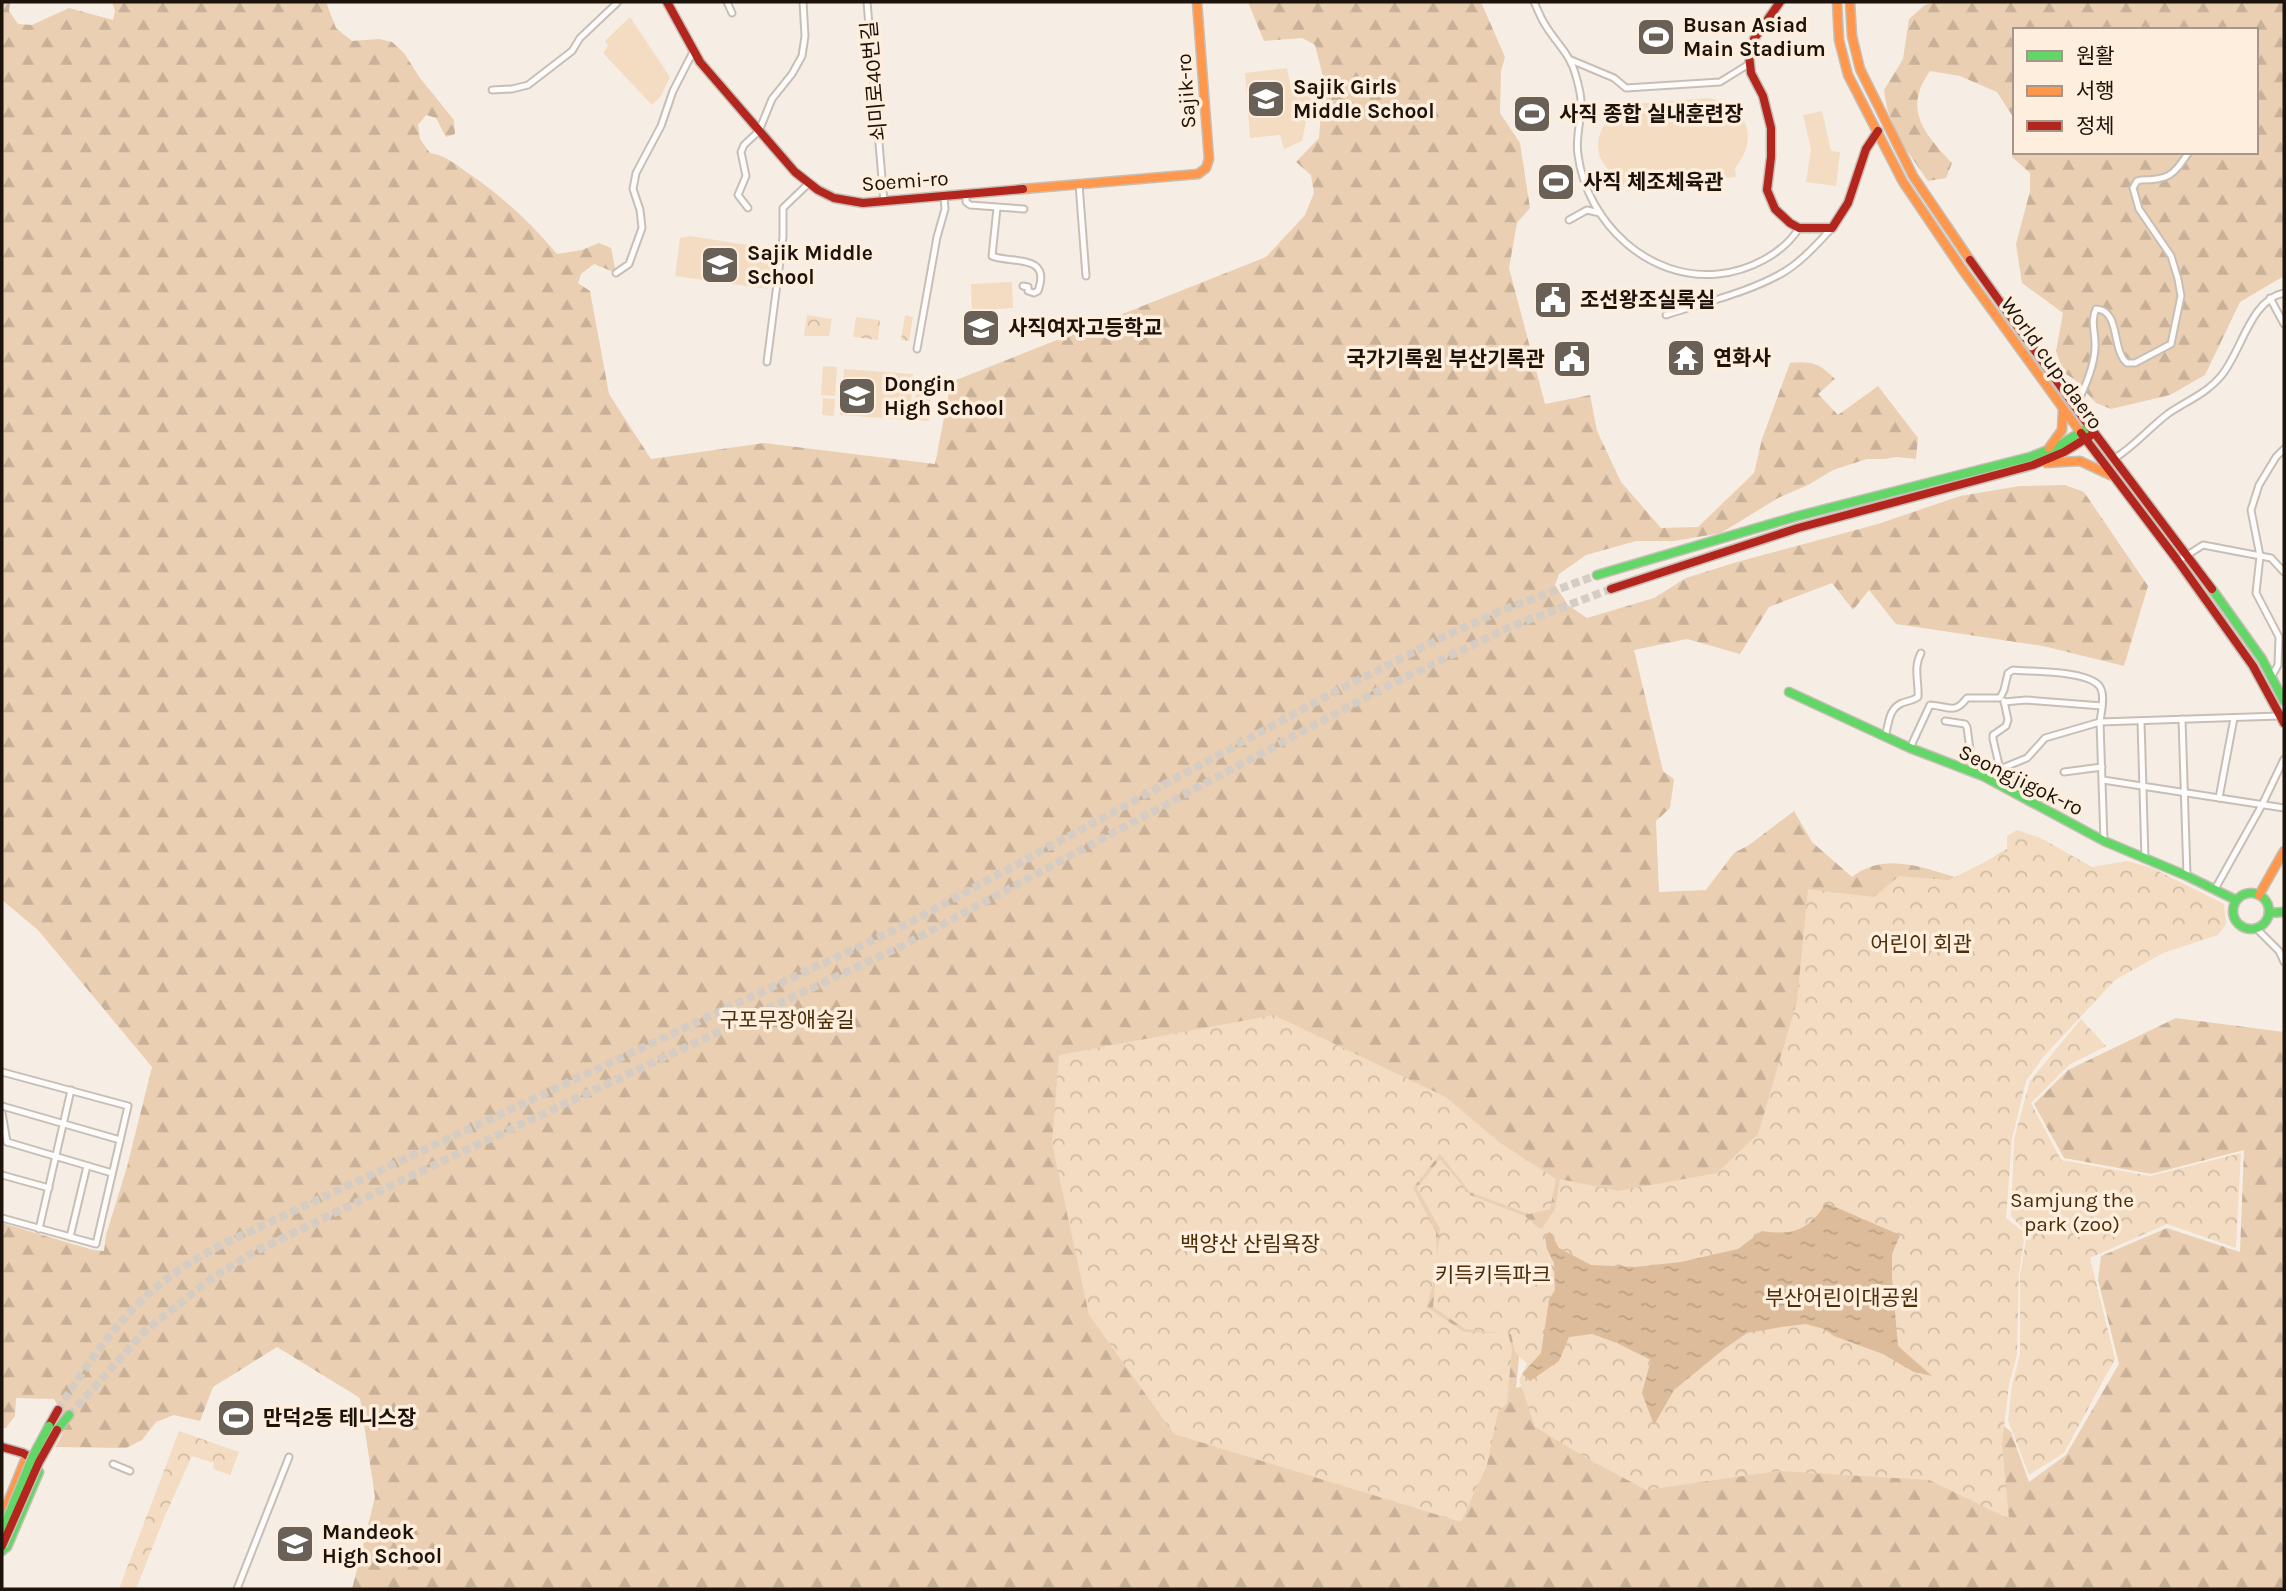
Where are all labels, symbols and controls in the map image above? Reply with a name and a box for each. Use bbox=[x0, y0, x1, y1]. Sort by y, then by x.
place label: Busan Asiad Main Stadium bbox=[1683, 13, 1826, 61]
sports icon: Busan Asiad Main Stadium bbox=[1635, 16, 1677, 58]
street label: 쇠미로40번길 bbox=[857, 20, 891, 142]
legend bbox=[2013, 28, 2258, 154]
text: 원활 bbox=[2076, 44, 2115, 68]
street label: Sajik-ro bbox=[1171, 53, 1201, 129]
place label: Sajik Girls Middle School bbox=[1293, 75, 1435, 123]
school or university icon: Sajik Girls Middle School bbox=[1245, 78, 1287, 120]
text: 서행 bbox=[2076, 79, 2115, 103]
sports icon: 사직 종합 실내훈련장 bbox=[1511, 93, 1553, 135]
place label: 사직 종합 실내훈련장 bbox=[1559, 102, 1744, 126]
text: 정체 bbox=[2076, 114, 2115, 138]
sports icon: 사직 체조체육관 bbox=[1535, 161, 1577, 203]
street label: Soemi-ro bbox=[861, 166, 949, 196]
place label: 사직 체조체육관 bbox=[1583, 170, 1724, 194]
place label: Sajik Middle School bbox=[747, 241, 873, 289]
school or university icon: Sajik Middle School bbox=[699, 244, 741, 286]
public building icon: 조선왕조실록실 bbox=[1532, 279, 1574, 321]
place label: 조선왕조실록실 bbox=[1580, 288, 1715, 312]
street label: World cup-daero bbox=[1996, 292, 2108, 434]
school or university icon: 사직여자고등학교 bbox=[960, 307, 1002, 349]
place label: 사직여자고등학교 bbox=[1008, 316, 1163, 340]
temple icon: 연화사 bbox=[1665, 337, 1707, 379]
public building icon: 국가기록원 부산기록관 bbox=[1551, 338, 1593, 380]
place label: 연화사 bbox=[1713, 346, 1771, 370]
place label: 국가기록원 부산기록관 bbox=[1346, 347, 1545, 371]
place label: Dongin High School bbox=[884, 372, 1004, 420]
school or university icon: Dongin High School bbox=[836, 375, 878, 417]
street label: Seongjigok-ro bbox=[1955, 740, 2087, 820]
park label: 어린이 회관 bbox=[1870, 932, 1972, 956]
park label: 구포무장애숲길 bbox=[719, 1008, 855, 1032]
park label: Samjung the park (zoo) bbox=[2010, 1188, 2134, 1236]
park label: 백양산 산림욕장 bbox=[1180, 1232, 1320, 1256]
park label: 키득키득파크 bbox=[1435, 1263, 1551, 1287]
park label: 부산어린이대공원 bbox=[1765, 1286, 1919, 1310]
sports icon: 만덕2동 테니스장 bbox=[215, 1397, 257, 1439]
place label: 만덕2동 테니스장 bbox=[263, 1406, 416, 1430]
place label: Mandeok High School bbox=[322, 1520, 442, 1568]
school or university icon: Mandeok High School bbox=[274, 1523, 316, 1565]

